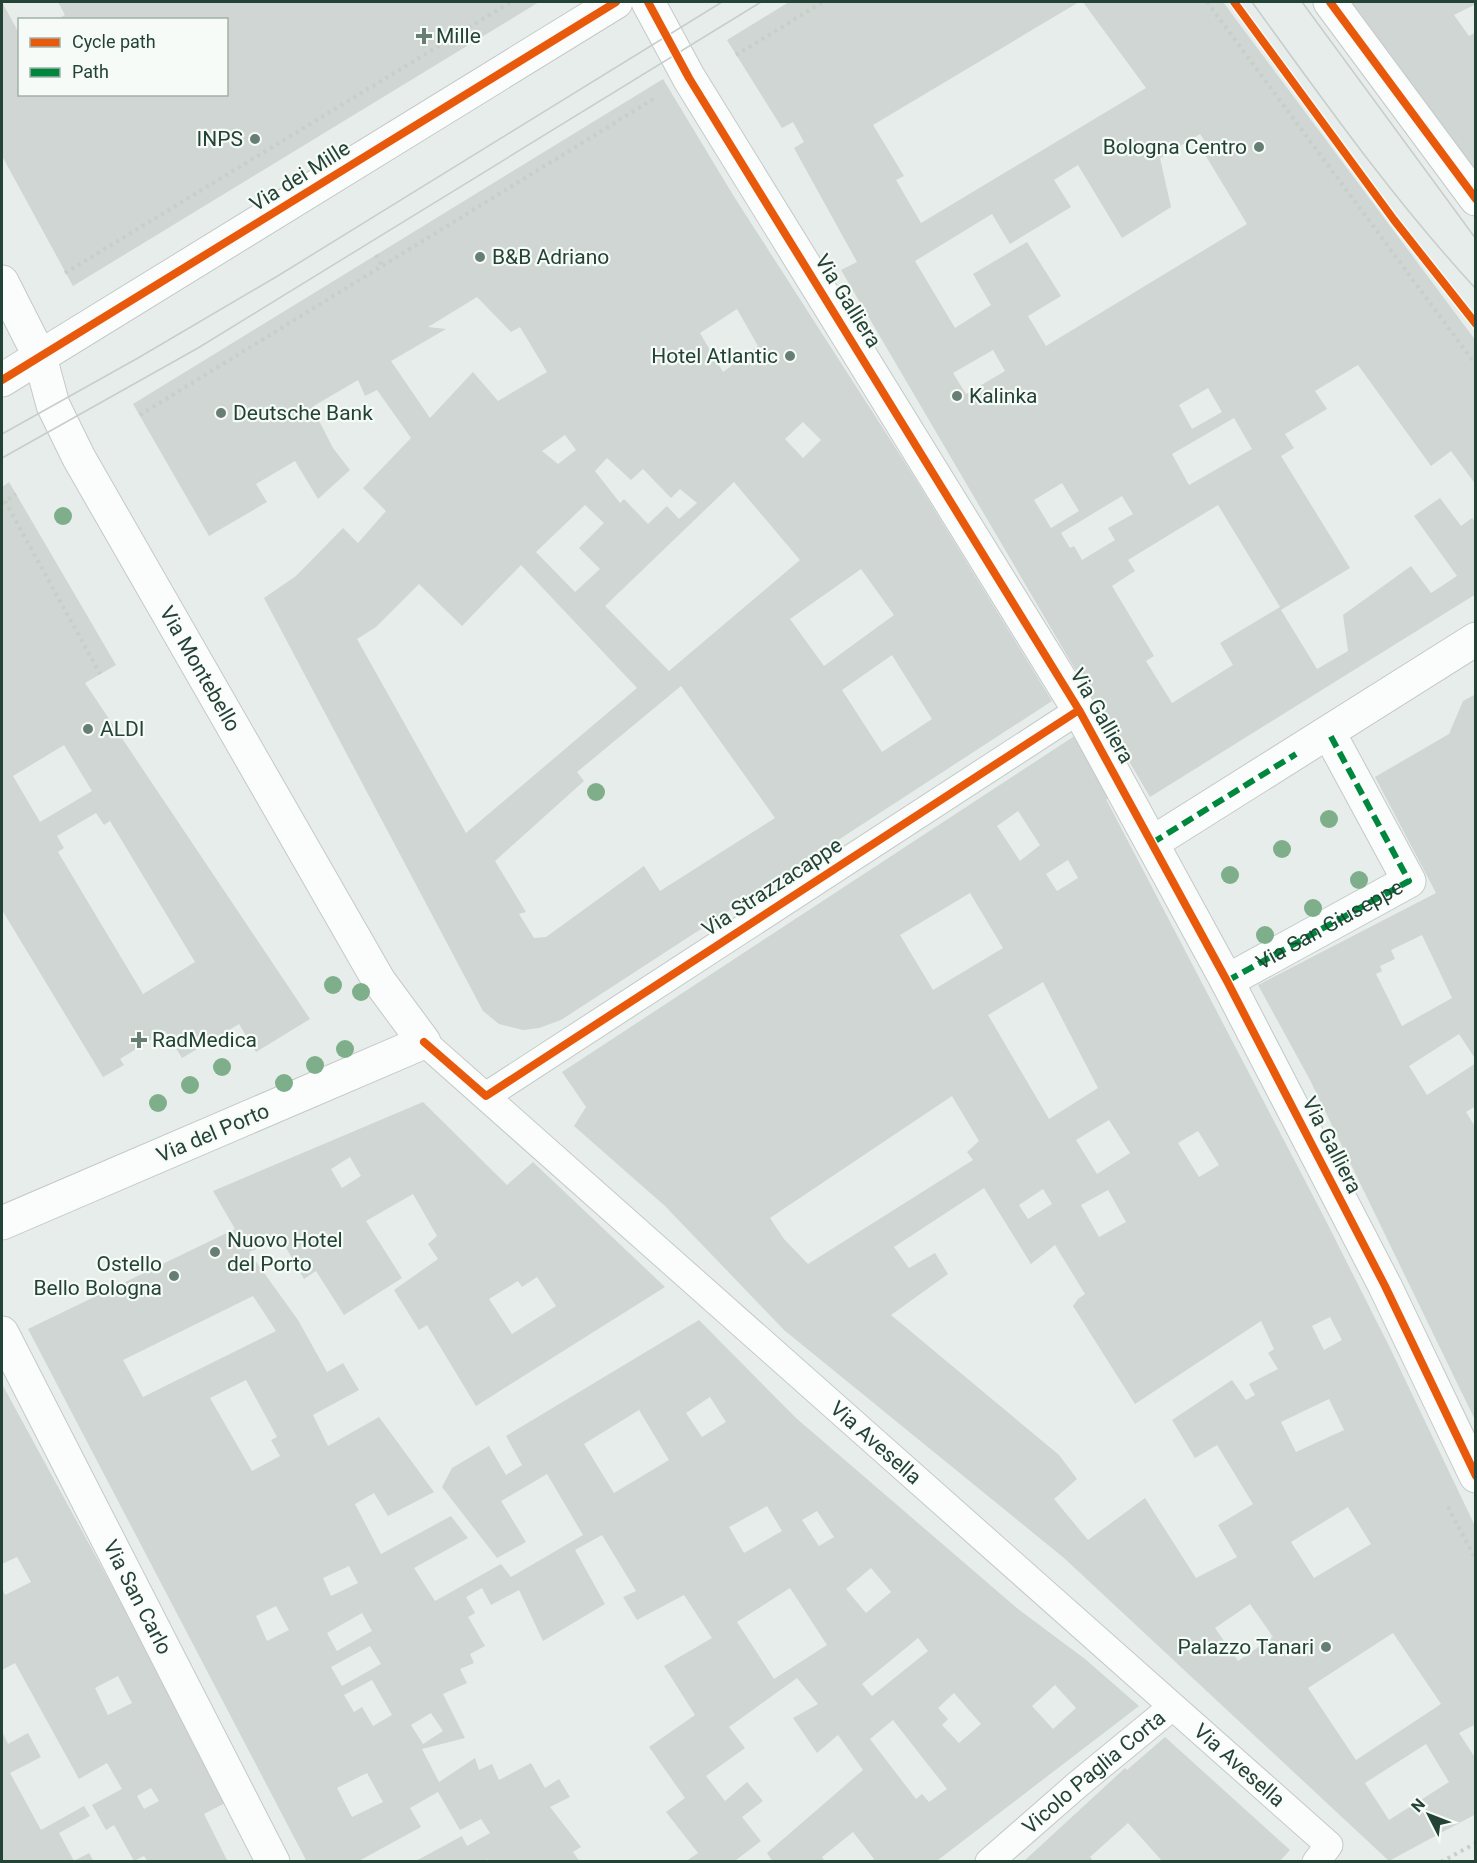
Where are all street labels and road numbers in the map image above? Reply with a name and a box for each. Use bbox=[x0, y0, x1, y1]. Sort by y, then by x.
street label: Via dei Mille bbox=[246, 136, 354, 216]
street label: Via Galliera bbox=[810, 250, 886, 352]
street label: Via Montebello bbox=[155, 602, 245, 736]
street label: Via Galliera bbox=[1065, 664, 1139, 768]
street label: Via Strazzacappe bbox=[698, 833, 846, 941]
street label: Via San Giuseppe bbox=[1252, 875, 1407, 975]
street label: Via Galliera bbox=[1297, 1093, 1367, 1197]
street label: Via del Porto bbox=[153, 1099, 273, 1167]
street label: Via Avesella bbox=[826, 1396, 926, 1489]
street label: Via San Carlo bbox=[98, 1536, 177, 1659]
street label: Vicolo Paglia Corta bbox=[1018, 1706, 1170, 1839]
street label: Via Avesella bbox=[1189, 1719, 1290, 1812]

